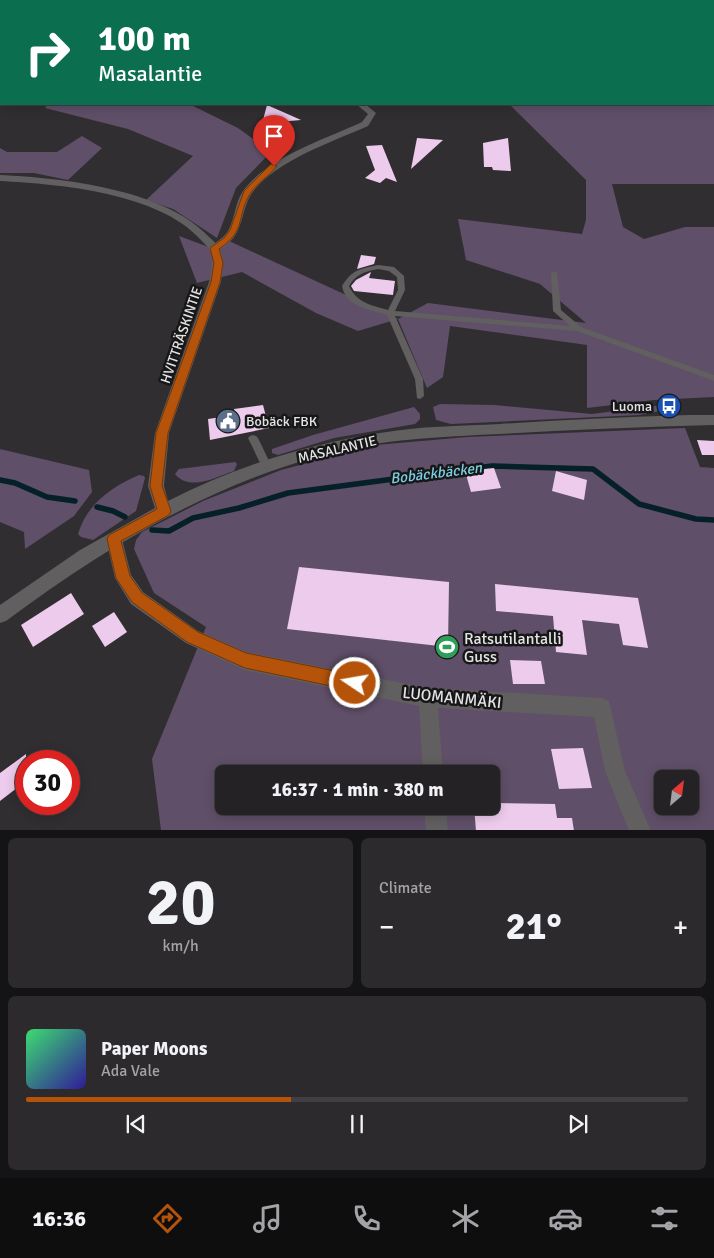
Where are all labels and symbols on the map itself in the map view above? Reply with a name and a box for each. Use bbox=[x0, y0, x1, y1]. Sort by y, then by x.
pin bbox=[253, 115, 295, 166]
street label: HVITTRÄSKINTIE bbox=[157, 284, 206, 386]
bus stop icon: Luoma bbox=[656, 393, 682, 419]
place label: Luoma bbox=[612, 398, 652, 415]
public building icon: Bobäck FBK bbox=[215, 408, 241, 434]
place label: Bobäck FBK bbox=[246, 413, 318, 430]
street label: MASALANTIE bbox=[296, 432, 378, 467]
water label: Bobäckbäcken bbox=[389, 458, 484, 488]
place label: Ratsutilantalli Guss bbox=[464, 629, 562, 667]
sports icon: Ratsutilantalli Guss bbox=[434, 634, 460, 660]
position arrow bbox=[328, 656, 380, 708]
street label: LUOMANMÄKI bbox=[401, 683, 502, 713]
speed limit sign: 30 bbox=[15, 750, 80, 815]
north arrow bbox=[654, 770, 699, 815]

